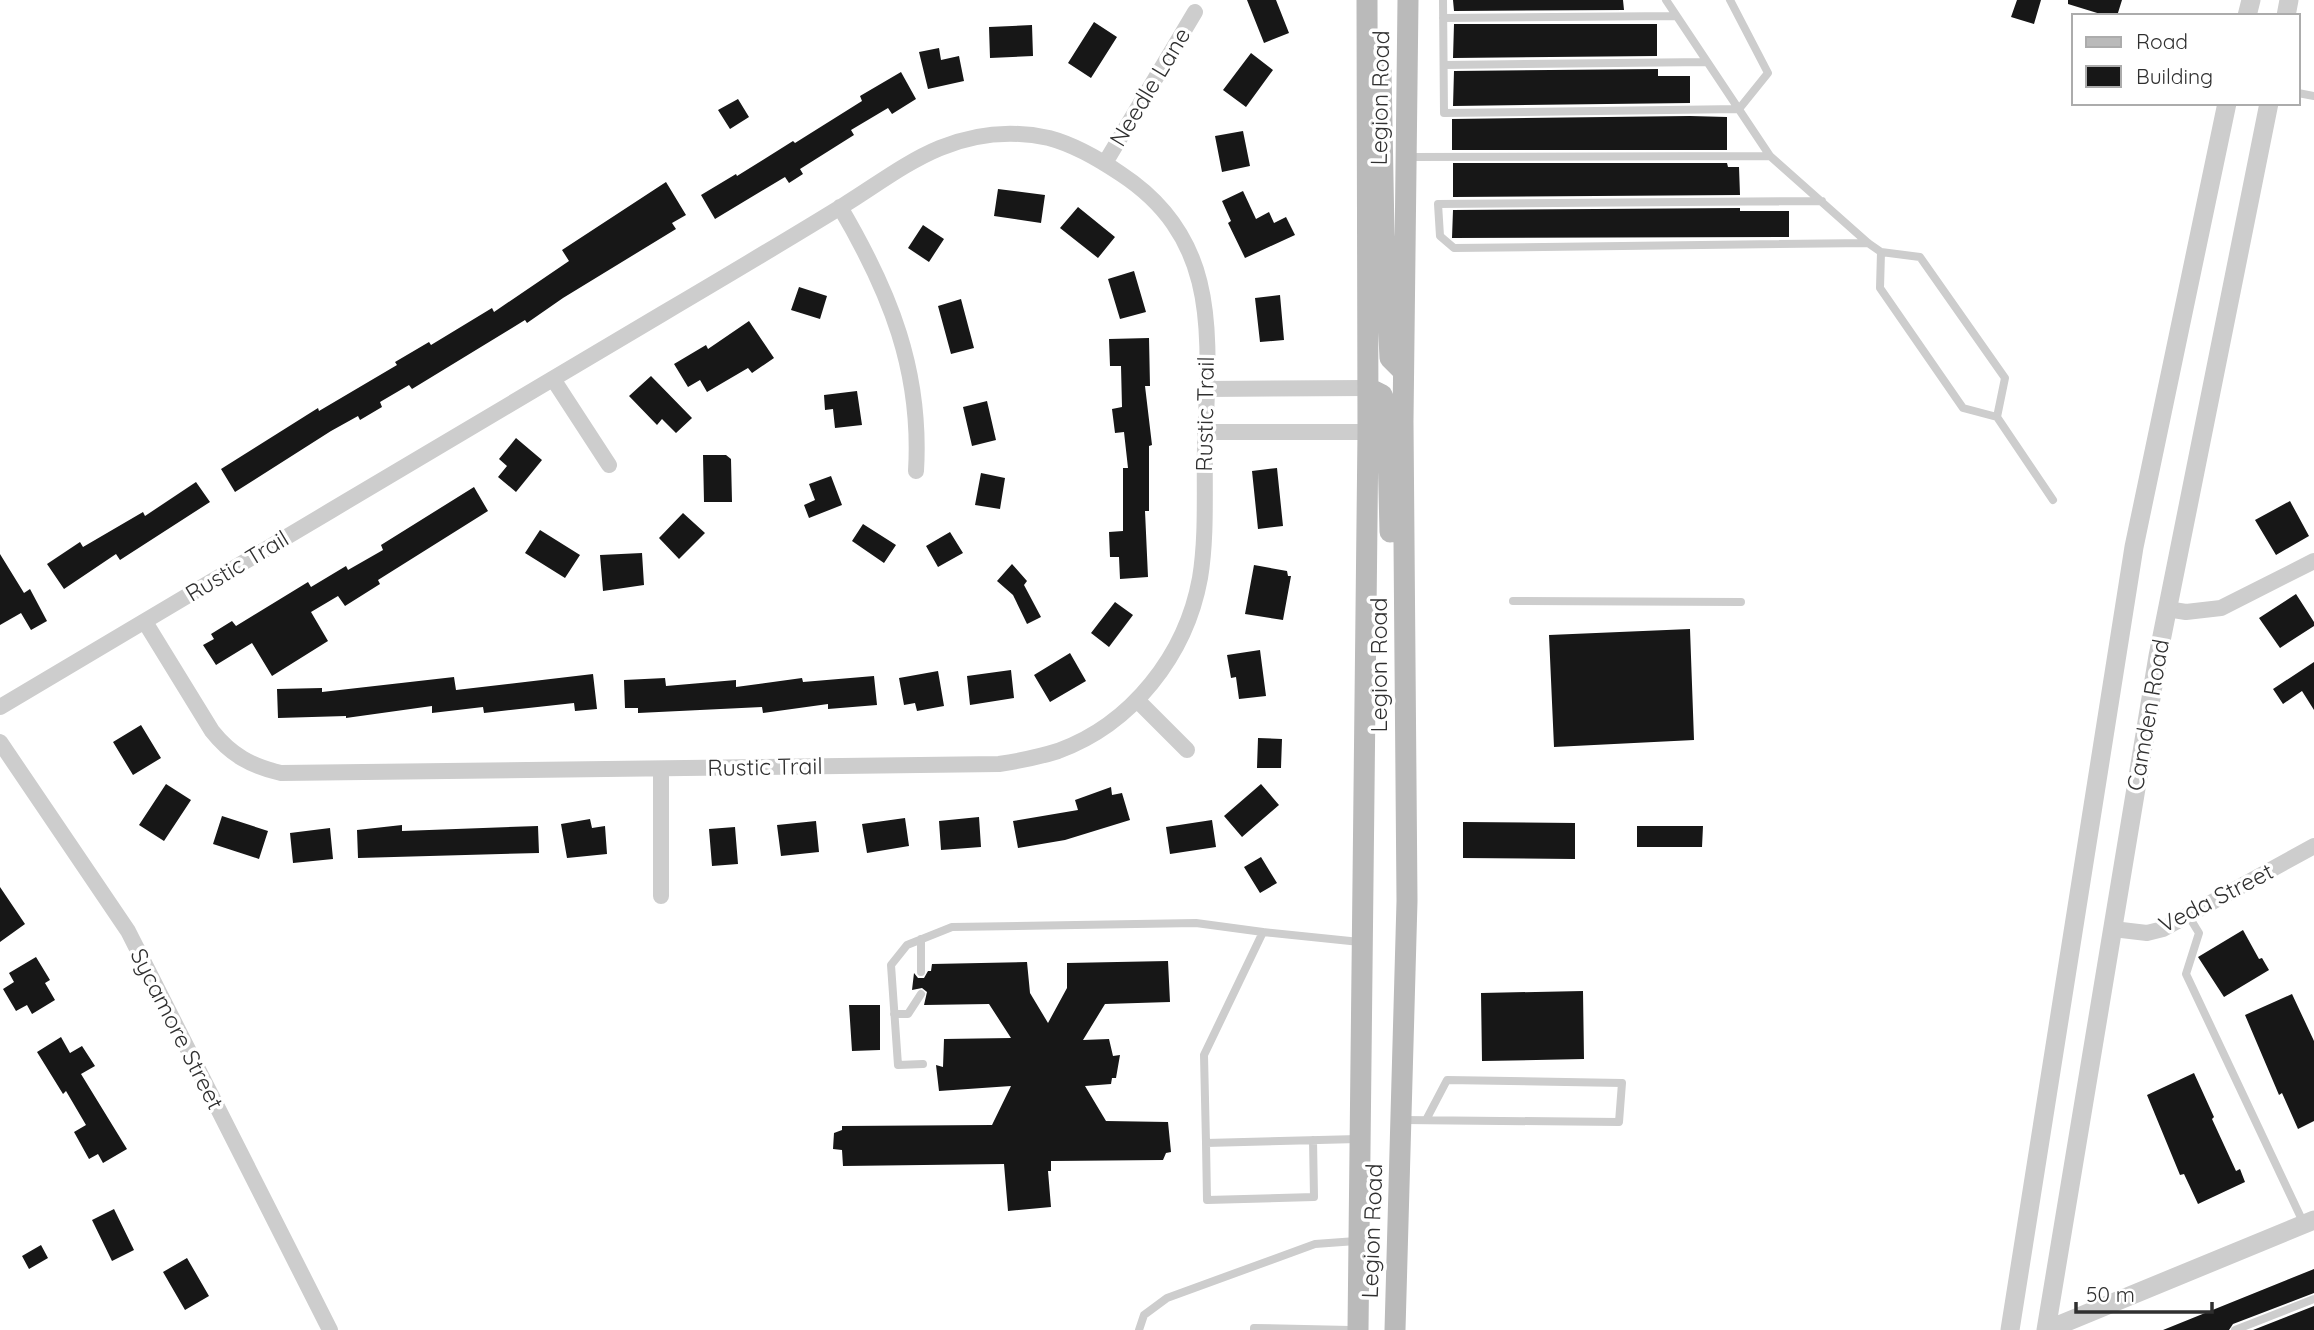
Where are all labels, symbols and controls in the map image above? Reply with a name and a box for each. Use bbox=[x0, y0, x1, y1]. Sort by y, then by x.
legend bbox=[2072, 14, 2300, 105]
street label: Needle Lane bbox=[1103, 22, 1196, 151]
text: Road bbox=[2136, 28, 2188, 54]
street label: Legion Road bbox=[1364, 30, 1395, 166]
text: Building bbox=[2136, 63, 2213, 89]
street label: Rustic Trail bbox=[1189, 356, 1220, 472]
street label: Rustic Trail bbox=[180, 523, 294, 608]
street label: Legion Road bbox=[1364, 598, 1393, 732]
street label: Camden Road bbox=[2120, 637, 2175, 793]
street label: Rustic Trail bbox=[707, 751, 823, 782]
street label: Veda Street bbox=[2154, 856, 2278, 939]
street label: Sycamore Street bbox=[124, 943, 231, 1114]
street label: Legion Road bbox=[1355, 1163, 1388, 1299]
scale bar bbox=[2076, 1270, 2212, 1314]
text: 50 m bbox=[2086, 1281, 2135, 1307]

